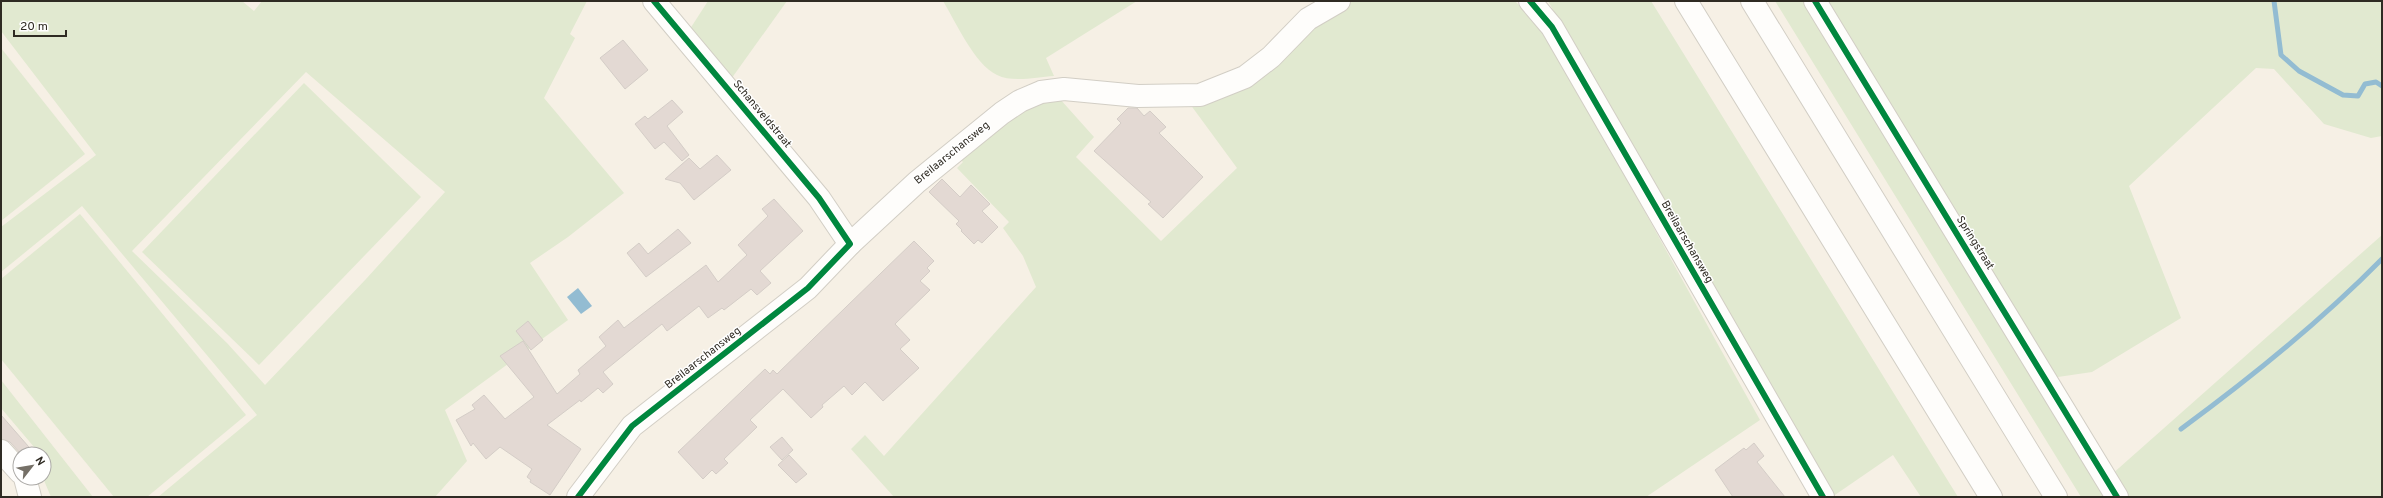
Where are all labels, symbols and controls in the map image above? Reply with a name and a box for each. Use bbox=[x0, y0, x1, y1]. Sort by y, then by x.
scale bar bbox=[14, 12, 66, 38]
text: 20 m bbox=[20, 19, 48, 35]
street label: Schansveldstraat bbox=[730, 77, 794, 151]
street label: Breilaarschansweg bbox=[912, 118, 992, 188]
street label: Breilaarschansweg bbox=[1658, 198, 1716, 286]
street label: Springstraat bbox=[1953, 214, 1997, 272]
street label: Breilaarschansweg bbox=[662, 324, 744, 392]
north arrow bbox=[12, 446, 52, 486]
text: N bbox=[32, 454, 48, 468]

